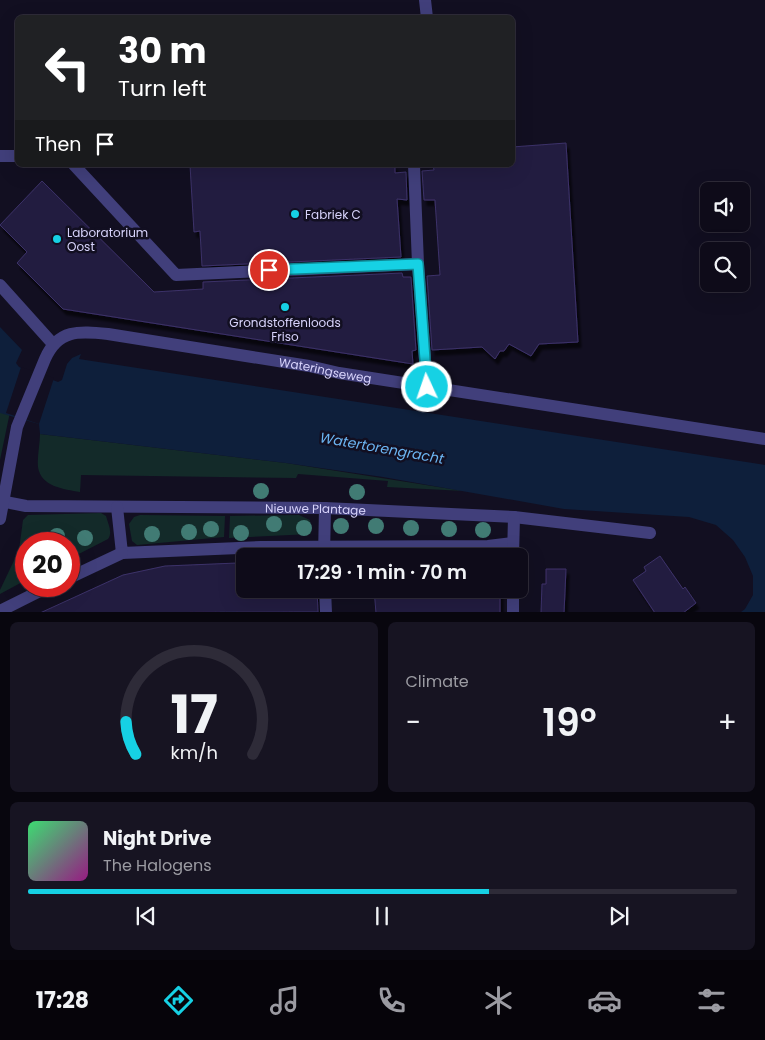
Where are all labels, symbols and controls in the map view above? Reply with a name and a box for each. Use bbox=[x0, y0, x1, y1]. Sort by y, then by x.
text: 30 m bbox=[118, 26, 206, 75]
icon: left bbox=[35, 35, 100, 100]
text: Turn left bbox=[118, 73, 206, 104]
icon: arrive bbox=[91, 130, 119, 158]
text: Then bbox=[35, 131, 81, 158]
map controls bbox=[700, 182, 750, 292]
button: sound bbox=[700, 182, 750, 232]
place label: Fabriek C bbox=[305, 206, 361, 223]
marker: Fabriek C bbox=[289, 208, 301, 220]
place label: Laboratorium Oost bbox=[67, 224, 148, 255]
marker: Laboratorium Oost bbox=[51, 233, 63, 245]
button: search bbox=[700, 242, 750, 292]
pin bbox=[248, 249, 290, 291]
icon: arrive bbox=[255, 256, 283, 284]
marker: Grondstoffenloods Friso bbox=[279, 301, 291, 313]
place label: Grondstoffenloods Friso bbox=[229, 314, 341, 345]
street label: Wateringseweg bbox=[278, 353, 373, 386]
position arrow bbox=[400, 360, 452, 412]
water label: Watertorengracht bbox=[318, 427, 447, 469]
street label: Nieuwe Plantage bbox=[265, 499, 366, 518]
speed limit sign: 20 bbox=[15, 532, 80, 597]
text: 17:29 · 1 min · 70 m bbox=[297, 559, 467, 586]
text: Climate bbox=[406, 670, 469, 693]
text: 17 bbox=[170, 678, 217, 751]
text: 19° bbox=[542, 696, 597, 749]
text: − bbox=[406, 703, 421, 742]
text: + bbox=[718, 703, 737, 742]
text: km/h bbox=[170, 740, 218, 765]
text: Night Drive bbox=[103, 825, 212, 852]
text: The Halogens bbox=[103, 854, 211, 877]
icon: previous bbox=[132, 902, 160, 930]
icon: pause bbox=[368, 902, 396, 930]
icon: next bbox=[605, 902, 633, 930]
icon: directions bbox=[161, 983, 196, 1018]
icon: music bbox=[267, 983, 302, 1018]
icon: phone bbox=[374, 983, 409, 1018]
icon: climate bbox=[481, 983, 516, 1018]
icon: car bbox=[587, 983, 622, 1018]
icon: filters bbox=[694, 983, 729, 1018]
text: 17:28 bbox=[36, 985, 89, 1016]

